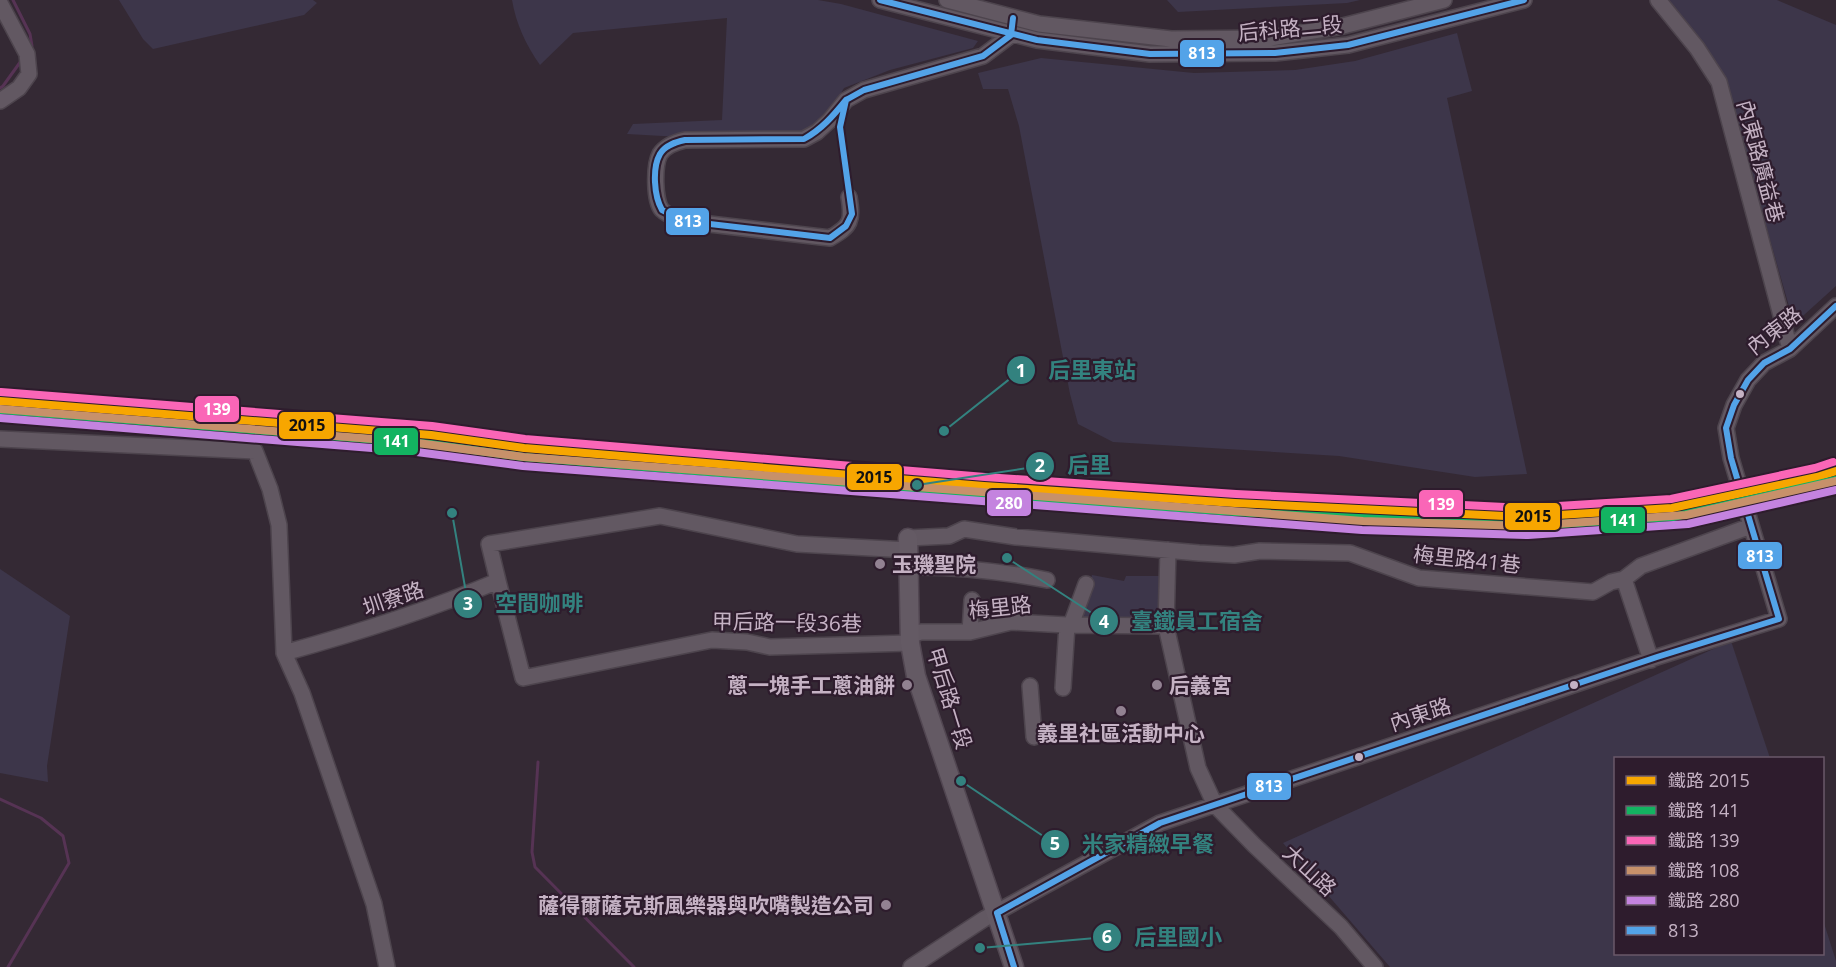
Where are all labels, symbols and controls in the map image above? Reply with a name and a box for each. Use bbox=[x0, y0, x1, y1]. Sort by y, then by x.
street label: 后科路二段 bbox=[1236, 9, 1344, 47]
line badge: 813 bbox=[1179, 39, 1225, 68]
text: 813 bbox=[1188, 42, 1216, 64]
street label: 內東路廣益巷 bbox=[1731, 97, 1791, 225]
line badge: 813 bbox=[665, 207, 710, 236]
text: 813 bbox=[674, 210, 702, 232]
street label: 內東路 bbox=[1741, 300, 1807, 360]
callout: 后里東站 bbox=[1006, 350, 1148, 390]
text: 后里東站 bbox=[1048, 354, 1136, 384]
text: 1 bbox=[1016, 358, 1026, 382]
unlabelled marker bbox=[1734, 388, 1746, 400]
line badge: 139 bbox=[194, 395, 240, 423]
text: 139 bbox=[203, 398, 231, 420]
line badge: 2015 bbox=[278, 411, 335, 440]
text: 2015 bbox=[289, 414, 325, 436]
line badge: 141 bbox=[373, 427, 419, 456]
text: 141 bbox=[382, 430, 410, 452]
callout: 后里 bbox=[1025, 446, 1123, 486]
text: 后里 bbox=[1067, 449, 1111, 479]
text: 2 bbox=[1035, 453, 1045, 477]
line badge: 2015 bbox=[846, 463, 903, 491]
text: 2015 bbox=[856, 466, 892, 488]
line badge: 280 bbox=[986, 489, 1032, 517]
line badge: 139 bbox=[1418, 489, 1464, 518]
text: 280 bbox=[995, 492, 1023, 514]
text: 139 bbox=[1427, 493, 1455, 515]
line badge: 2015 bbox=[1504, 502, 1561, 531]
text: 2015 bbox=[1515, 505, 1551, 527]
line badge: 141 bbox=[1600, 506, 1646, 534]
text: 141 bbox=[1609, 509, 1637, 531]
street label: 梅里路41巷 bbox=[1412, 539, 1522, 579]
line badge: 813 bbox=[1737, 541, 1783, 570]
text: 813 bbox=[1746, 545, 1774, 567]
place label: 玉璣聖院 bbox=[892, 550, 976, 578]
marker: 玉璣聖院 bbox=[873, 557, 887, 571]
street label: 圳寮路 bbox=[359, 575, 427, 621]
callout: 空間咖啡 bbox=[453, 584, 595, 624]
text: 空間咖啡 bbox=[495, 587, 583, 617]
street label: 梅里路 bbox=[967, 590, 1033, 624]
text: 3 bbox=[463, 591, 473, 615]
callout: 臺鐵員工宿舍 bbox=[1089, 601, 1275, 641]
text: 臺鐵員工宿舍 bbox=[1131, 605, 1263, 635]
street label: 甲后路一段36巷 bbox=[712, 607, 862, 637]
text: 4 bbox=[1099, 609, 1109, 633]
street label: 甲后路一段 bbox=[921, 644, 979, 752]
place label: 蔥一塊手工蔥油餅 bbox=[727, 671, 895, 699]
place label: 后義宮 bbox=[1169, 671, 1232, 699]
marker: 蔥一塊手工蔥油餅 bbox=[900, 678, 914, 692]
marker: 后義宮 bbox=[1150, 678, 1164, 692]
unlabelled marker bbox=[1568, 679, 1580, 691]
street label: 內東路 bbox=[1386, 691, 1454, 737]
marker: 義里社區活動中心 bbox=[1114, 704, 1128, 718]
place label: 義里社區活動中心 bbox=[1037, 719, 1205, 747]
unlabelled marker bbox=[1353, 751, 1365, 763]
legend bbox=[1614, 757, 1824, 955]
text: 鐵路 2015 bbox=[1668, 768, 1750, 792]
line badge: 813 bbox=[1246, 772, 1292, 801]
text: 813 bbox=[1255, 775, 1283, 797]
text: 鐵路 141 bbox=[1668, 798, 1740, 822]
callout: 米家精緻早餐 bbox=[1040, 824, 1226, 864]
text: 米家精緻早餐 bbox=[1082, 828, 1214, 858]
text: 鐵路 139 bbox=[1668, 828, 1740, 852]
text: 5 bbox=[1050, 831, 1060, 855]
street label: 大山路 bbox=[1277, 838, 1343, 902]
text: 鐵路 108 bbox=[1668, 858, 1740, 882]
text: 鐵路 280 bbox=[1668, 888, 1740, 912]
place label: 薩得爾薩克斯風樂器與吹嘴製造公司 bbox=[538, 891, 874, 919]
marker: 薩得爾薩克斯風樂器與吹嘴製造公司 bbox=[879, 898, 893, 912]
callout: 后里國小 bbox=[1092, 917, 1234, 957]
text: 813 bbox=[1668, 918, 1699, 942]
text: 后里國小 bbox=[1134, 921, 1222, 951]
text: 6 bbox=[1102, 924, 1112, 948]

